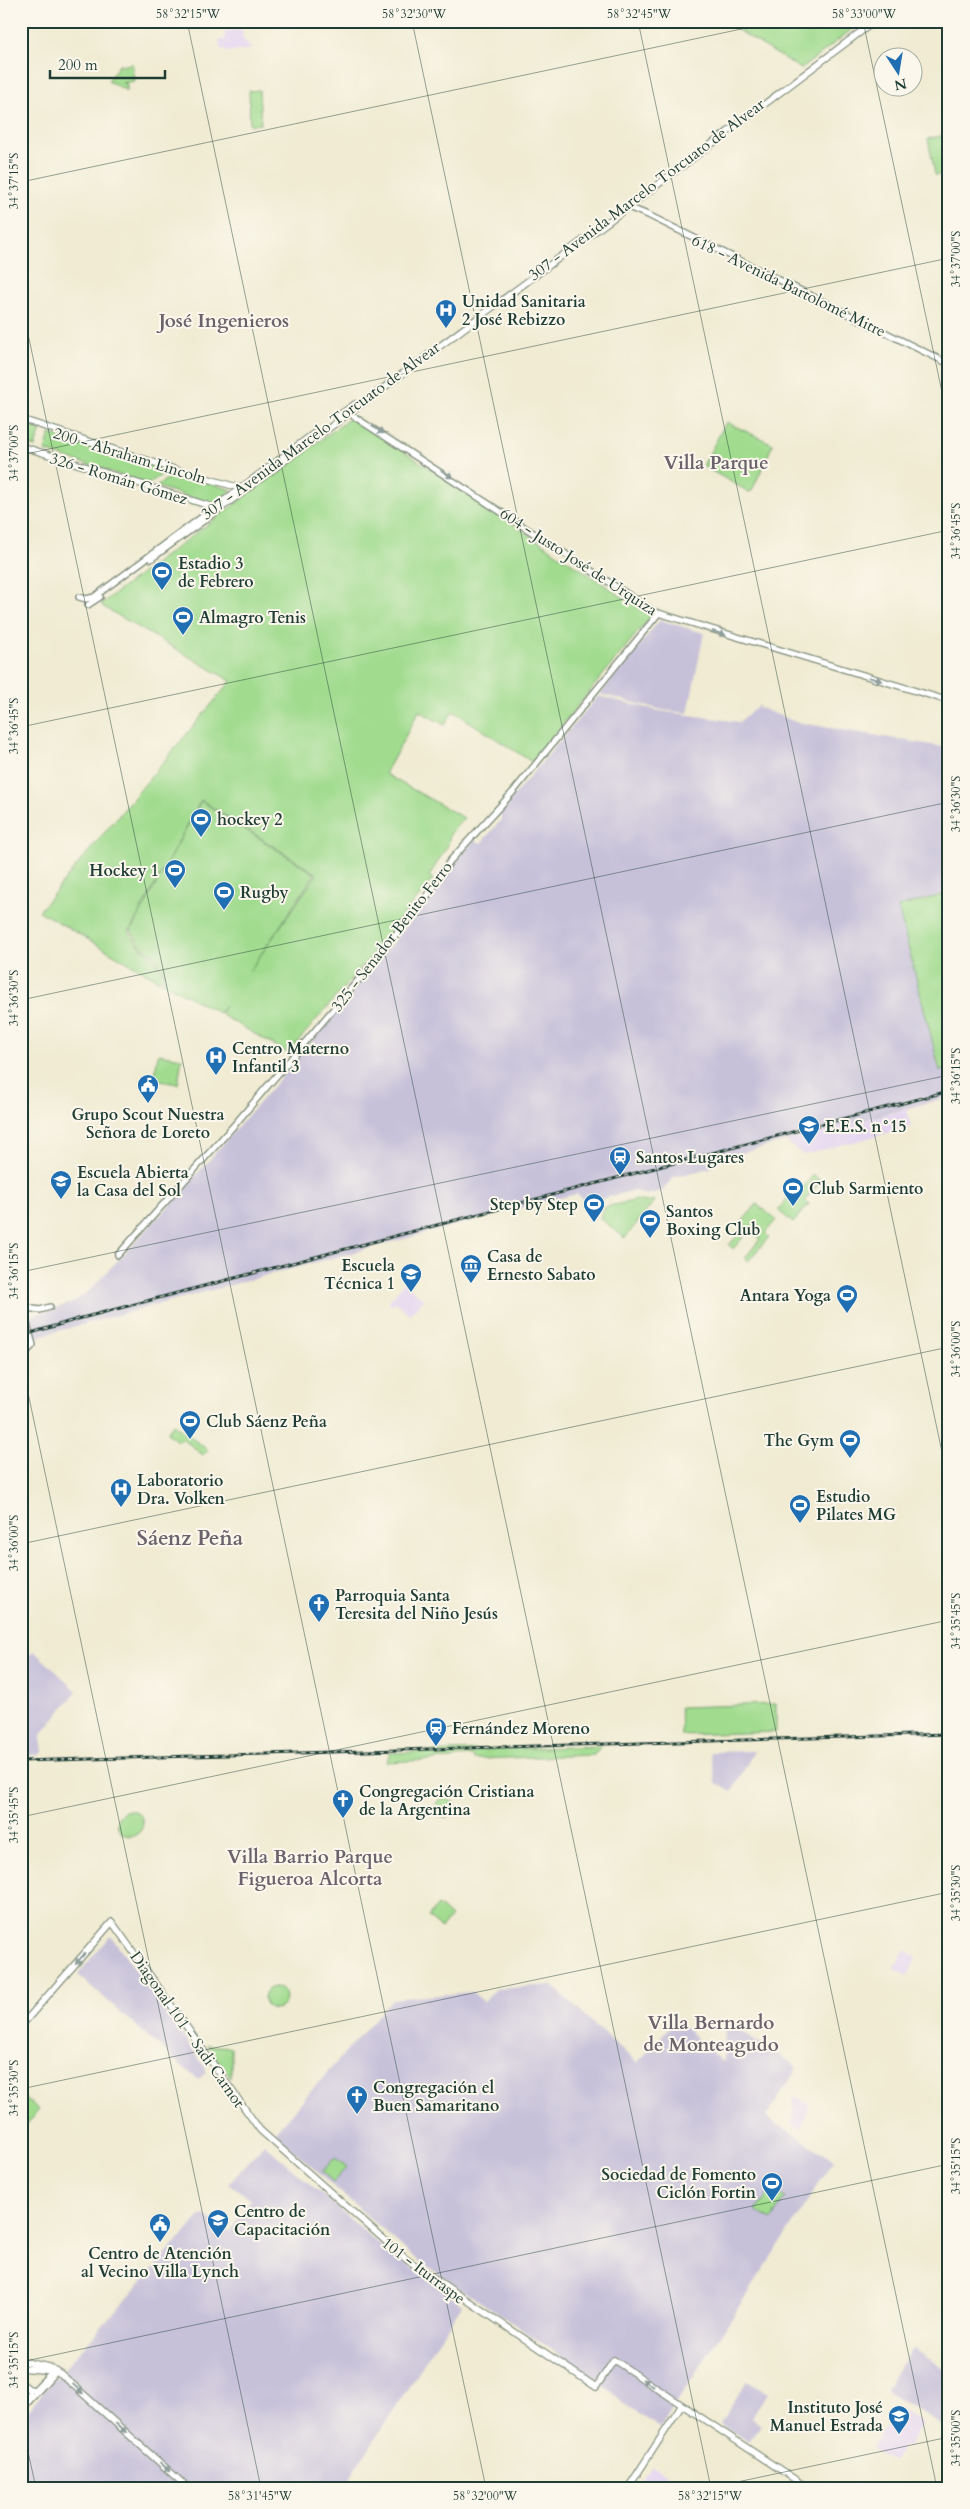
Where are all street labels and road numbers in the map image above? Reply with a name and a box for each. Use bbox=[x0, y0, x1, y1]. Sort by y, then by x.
street label: 307 - Avenida Marcelo Torcuato de Alvear bbox=[524, 93, 769, 286]
street label: 618 - Avenida Bartolomé Mitre bbox=[688, 229, 889, 343]
street label: 307 - Avenida Marcelo Torcuato de Alvear bbox=[197, 336, 445, 525]
street label: 200 - Abraham Lincoln bbox=[50, 422, 209, 490]
street label: 326 - Román Gómez bbox=[47, 448, 190, 510]
street label: 604 - Justo José de Urquiza bbox=[495, 503, 662, 621]
street label: 325 - Senador Benito Ferro bbox=[326, 857, 458, 1016]
street label: Diagonal 101 - Sadi Carnot bbox=[125, 1947, 250, 2112]
street label: 101 - Iturraspe bbox=[377, 2232, 470, 2309]

